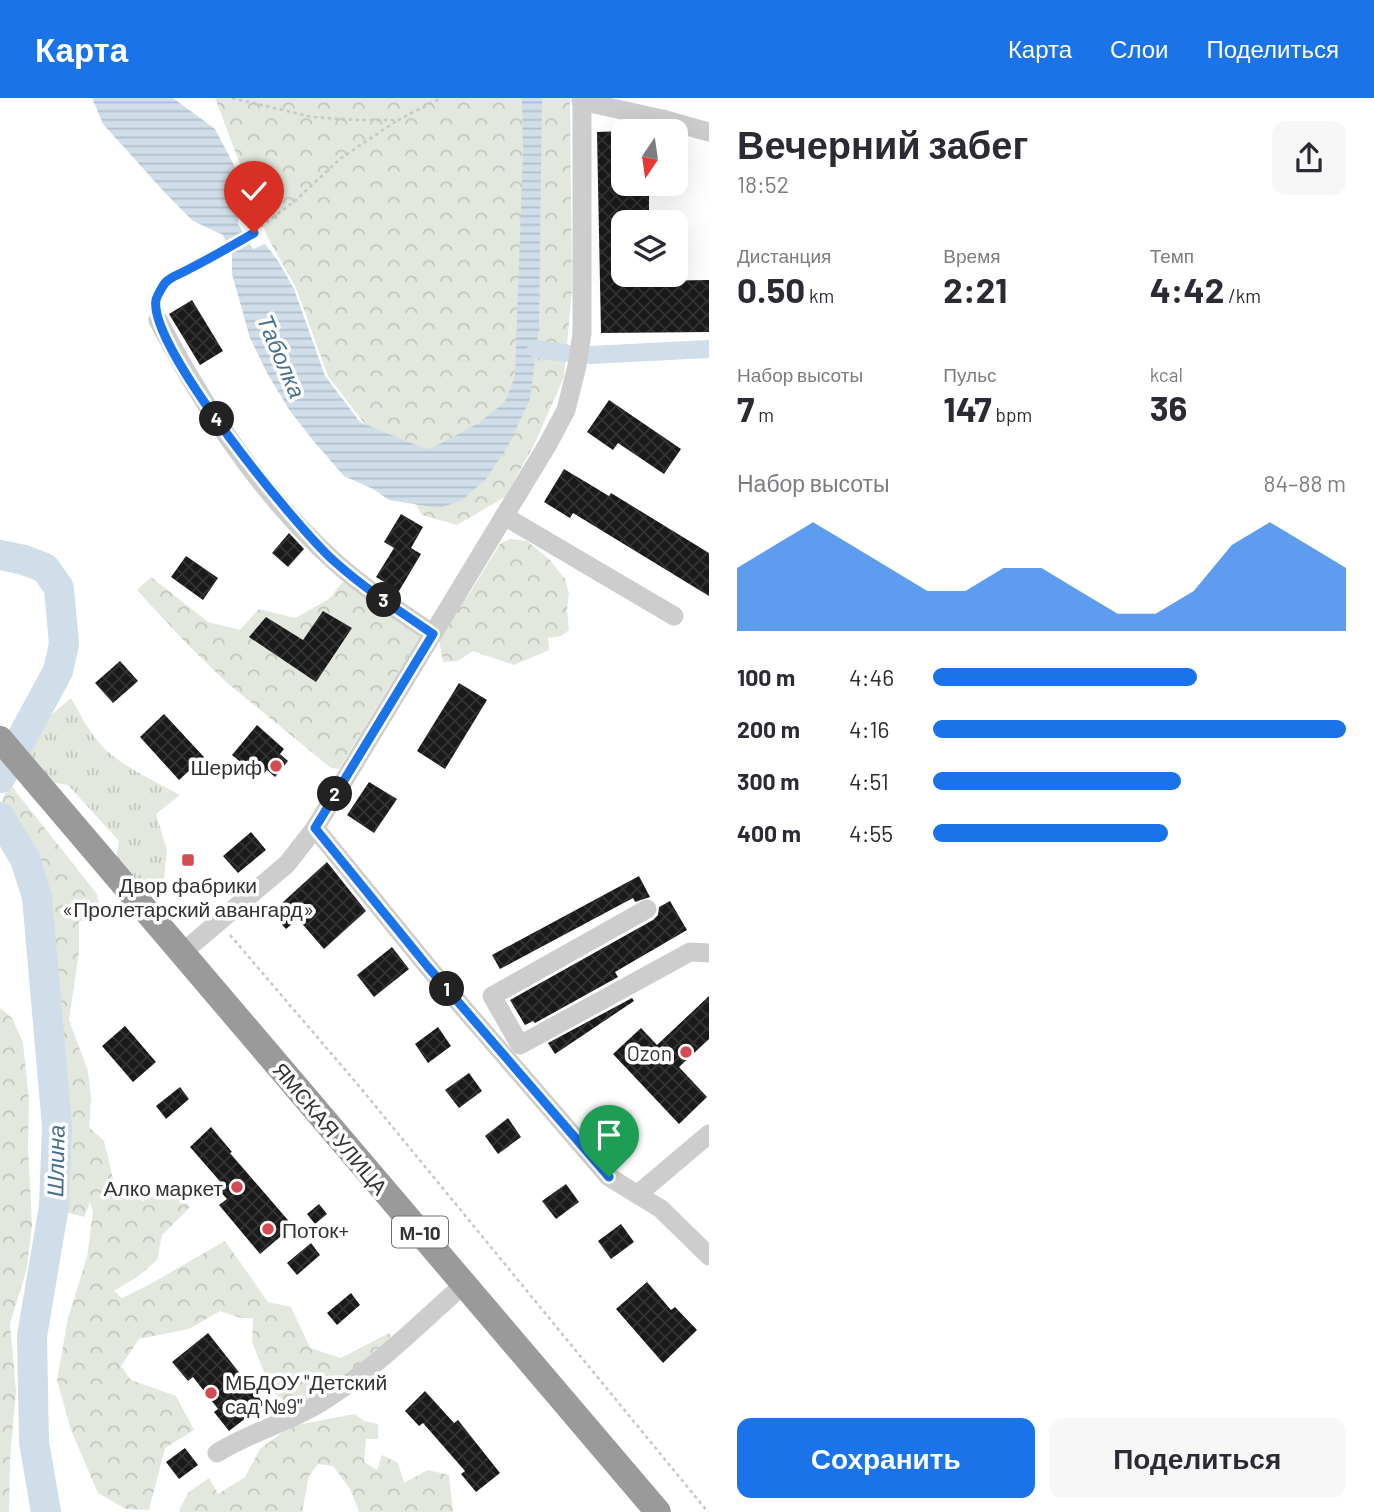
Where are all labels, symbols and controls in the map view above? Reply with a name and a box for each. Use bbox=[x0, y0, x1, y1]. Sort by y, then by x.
text: Карта bbox=[35, 29, 128, 69]
text: Карта bbox=[1008, 34, 1072, 63]
text: Слои bbox=[1110, 34, 1168, 63]
text: Поделиться bbox=[1206, 34, 1339, 63]
north arrow bbox=[611, 119, 688, 196]
map controls bbox=[611, 119, 688, 287]
text: Вечерний забег bbox=[737, 121, 1028, 167]
button: share bbox=[1272, 121, 1346, 195]
pin bbox=[224, 161, 284, 233]
text: 18:52 bbox=[737, 170, 789, 198]
icon: check bbox=[235, 172, 273, 210]
button: layers bbox=[611, 210, 688, 287]
text: Дистанция bbox=[737, 244, 831, 267]
text: Время bbox=[943, 244, 1001, 267]
text: Темп bbox=[1150, 244, 1194, 267]
text: 0.50 bbox=[737, 268, 805, 310]
text: 2:21 bbox=[943, 268, 1007, 310]
text: 4:42 bbox=[1150, 268, 1224, 310]
text: km bbox=[805, 284, 834, 307]
text: /km bbox=[1224, 284, 1261, 307]
water label: Таболка bbox=[252, 310, 312, 402]
text: Набор высоты bbox=[737, 363, 863, 386]
text: Пульс bbox=[943, 363, 997, 386]
text: kcal bbox=[1150, 363, 1183, 386]
text: 36 bbox=[1150, 386, 1187, 428]
text: 7 bbox=[737, 387, 754, 429]
text: 147 bbox=[943, 387, 992, 429]
pin: 4 bbox=[200, 402, 234, 436]
text: m bbox=[754, 403, 774, 426]
text: bpm bbox=[992, 403, 1032, 426]
text: 4 bbox=[211, 407, 222, 430]
text: Набор высоты bbox=[737, 469, 890, 497]
text: 84–88 m bbox=[1263, 469, 1346, 497]
pin: 3 bbox=[366, 582, 402, 618]
text: 3 bbox=[378, 588, 389, 611]
text: 100 m bbox=[737, 663, 795, 691]
text: 4:46 bbox=[849, 663, 894, 691]
text: 200 m bbox=[737, 715, 800, 743]
text: 4:16 bbox=[849, 715, 889, 743]
place label: Шериф bbox=[190, 754, 262, 779]
marker: Шериф bbox=[268, 758, 284, 774]
text: 300 m bbox=[737, 767, 799, 795]
text: 4:51 bbox=[849, 767, 889, 795]
pin: 2 bbox=[318, 776, 352, 812]
text: 2 bbox=[329, 782, 340, 805]
text: 400 m bbox=[737, 819, 801, 847]
text: 4:55 bbox=[849, 819, 893, 847]
marker: Двор фабрики «Пролетарский авангард» bbox=[180, 852, 196, 868]
place label: Двор фабрики «Пролетарский авангард» bbox=[62, 872, 314, 921]
pin: 1 bbox=[430, 972, 464, 1006]
text: 1 bbox=[443, 977, 450, 1000]
place label: Ozon bbox=[627, 1040, 672, 1065]
marker: Ozon bbox=[678, 1044, 694, 1060]
street label: ЯМСКАЯ УЛИЦА bbox=[269, 1057, 393, 1199]
pin bbox=[579, 1105, 639, 1177]
icon: arrive bbox=[590, 1116, 628, 1154]
water label: Шлина bbox=[40, 1125, 70, 1197]
place label: Алко маркет bbox=[104, 1175, 223, 1200]
marker: Алко маркет bbox=[229, 1179, 245, 1195]
road number: М-10 bbox=[392, 1216, 448, 1248]
place label: Поток+ bbox=[282, 1217, 349, 1242]
marker: Поток+ bbox=[260, 1221, 276, 1237]
place label: МБДОУ "Детский сад №9" bbox=[225, 1369, 387, 1418]
marker: МБДОУ "Детский сад №9" bbox=[203, 1385, 219, 1401]
button: Сохранить bbox=[737, 1418, 1035, 1498]
button: Поделиться bbox=[1049, 1418, 1346, 1498]

